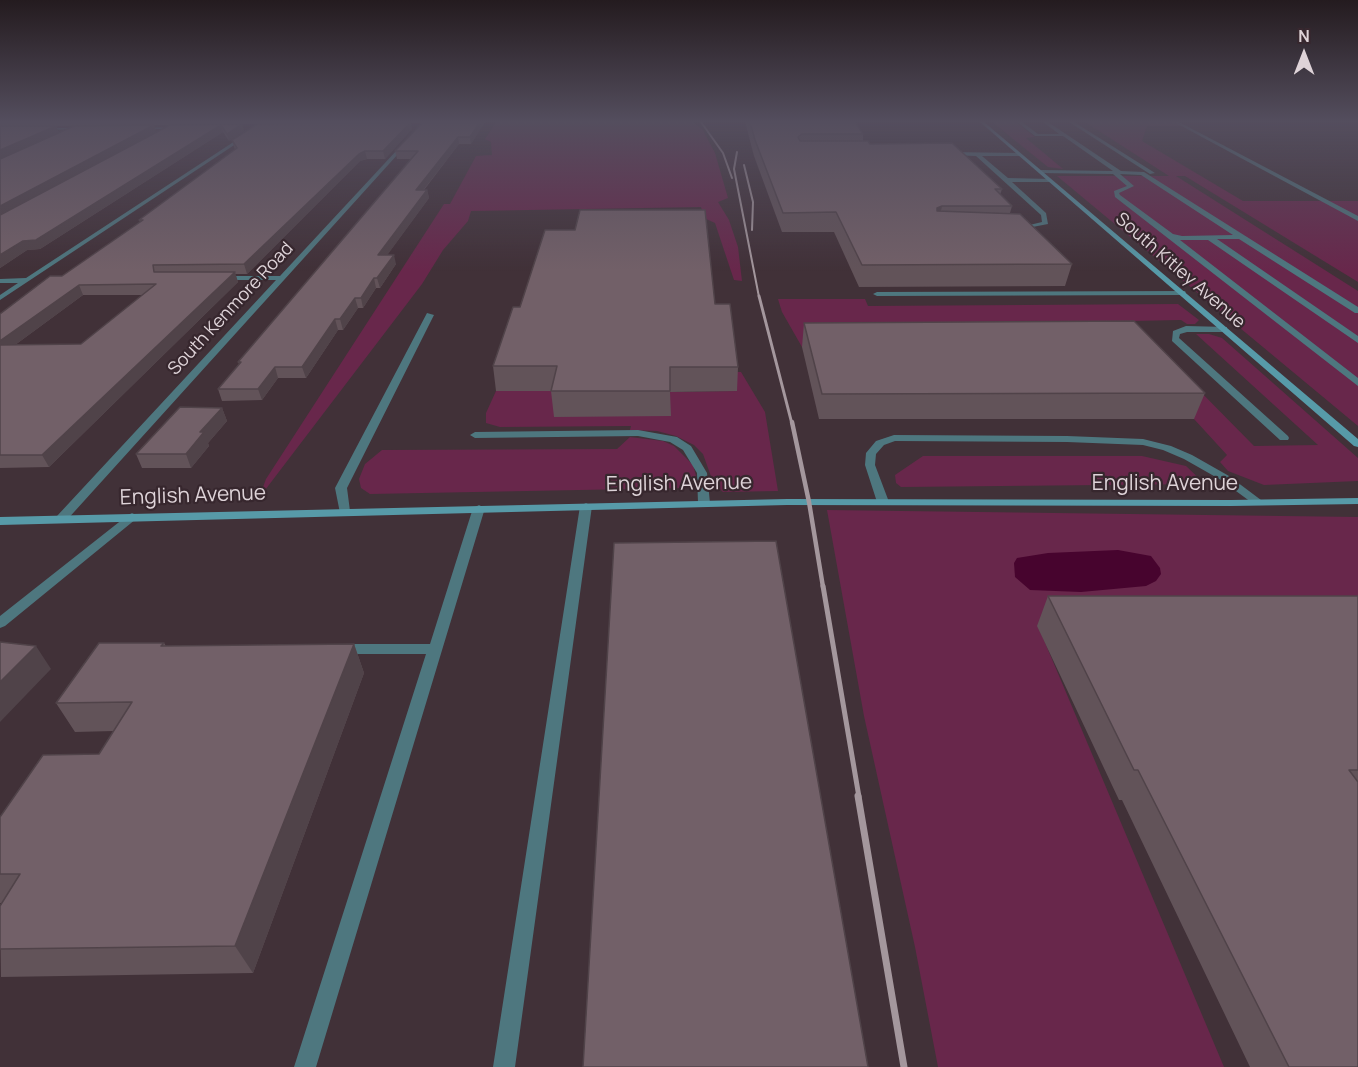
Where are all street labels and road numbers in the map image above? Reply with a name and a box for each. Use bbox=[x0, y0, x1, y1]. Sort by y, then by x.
street label: South Kitley Avenue bbox=[1111, 209, 1249, 333]
street label: South Kenmore Road bbox=[164, 238, 298, 380]
street label: English Avenue bbox=[606, 470, 752, 498]
street label: English Avenue bbox=[1092, 471, 1238, 497]
street label: English Avenue bbox=[119, 481, 267, 511]

